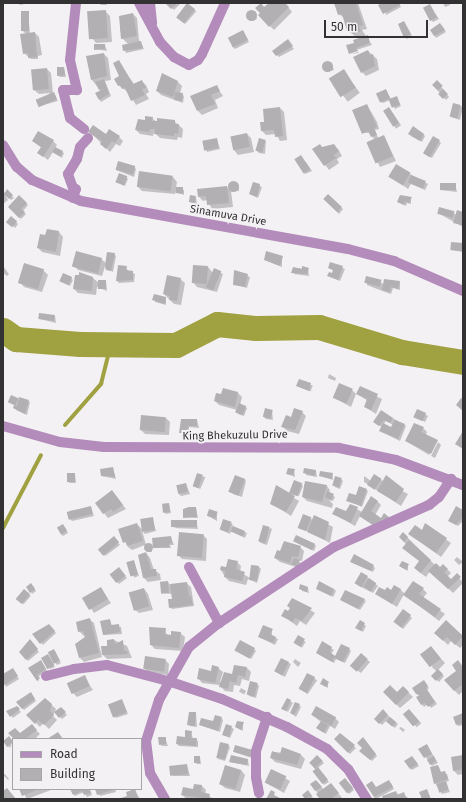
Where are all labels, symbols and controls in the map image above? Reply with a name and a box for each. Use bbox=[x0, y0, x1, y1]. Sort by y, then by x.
scale bar bbox=[326, 12, 430, 38]
text: 50 m bbox=[331, 20, 357, 34]
street label: Sinamuva Drive bbox=[189, 203, 267, 229]
street label: King Bhekuzulu Drive bbox=[182, 428, 288, 444]
legend bbox=[12, 738, 142, 790]
text: Road bbox=[50, 747, 78, 761]
text: Building bbox=[50, 767, 95, 781]

